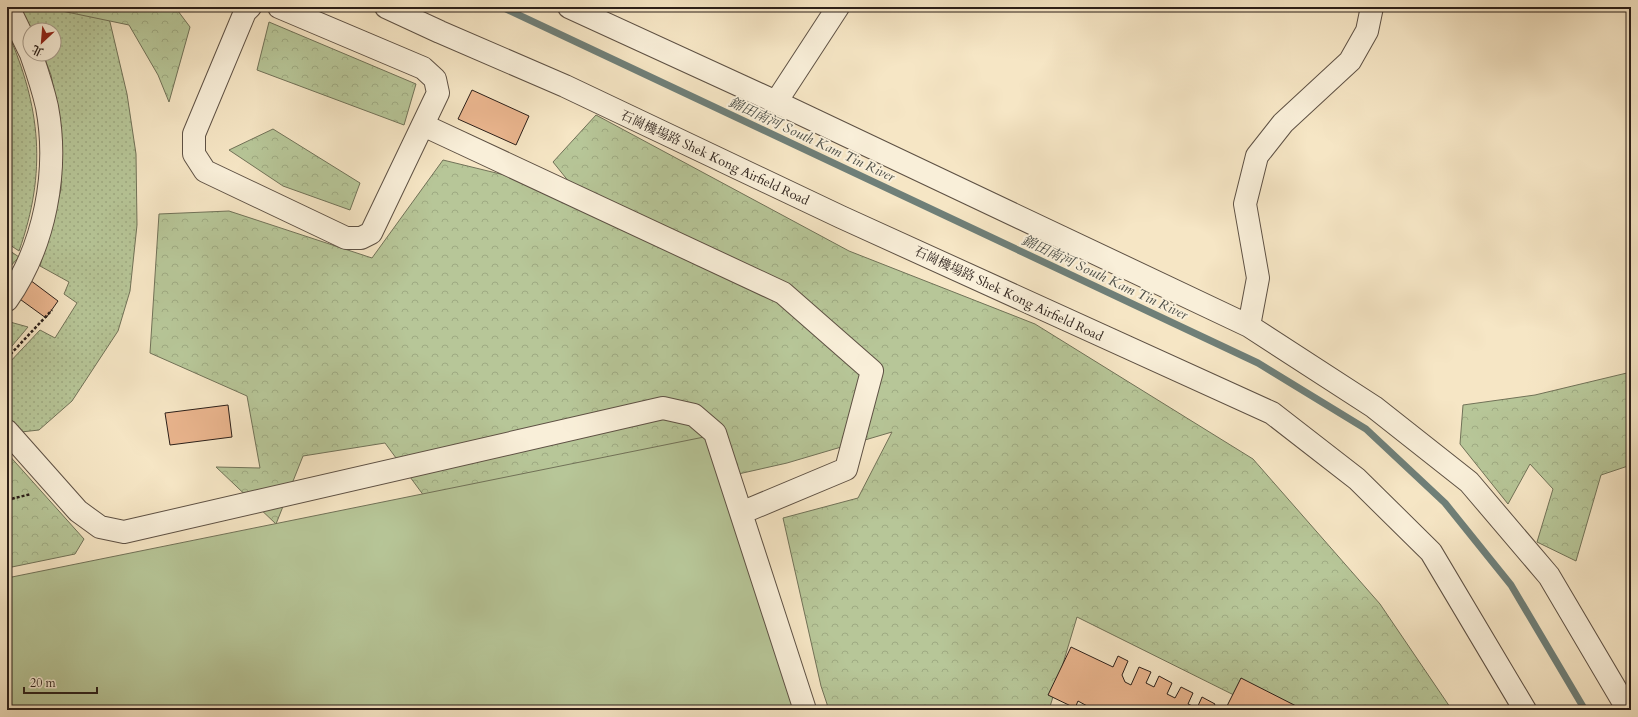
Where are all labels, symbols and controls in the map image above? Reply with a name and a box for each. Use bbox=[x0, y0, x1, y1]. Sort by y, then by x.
north arrow bbox=[22, 22, 62, 62]
text: 北 bbox=[30, 41, 46, 60]
water label: 錦田南河 South Kam Tin River bbox=[726, 93, 898, 187]
street label: 石崗機場路 Shek Kong Airfield Road bbox=[617, 106, 812, 210]
water label: 錦田南河 South Kam Tin River bbox=[1019, 231, 1191, 325]
street label: 石崗機場路 Shek Kong Airfield Road bbox=[911, 242, 1106, 346]
scale bar bbox=[24, 669, 97, 695]
text: 20 m bbox=[30, 675, 57, 691]

